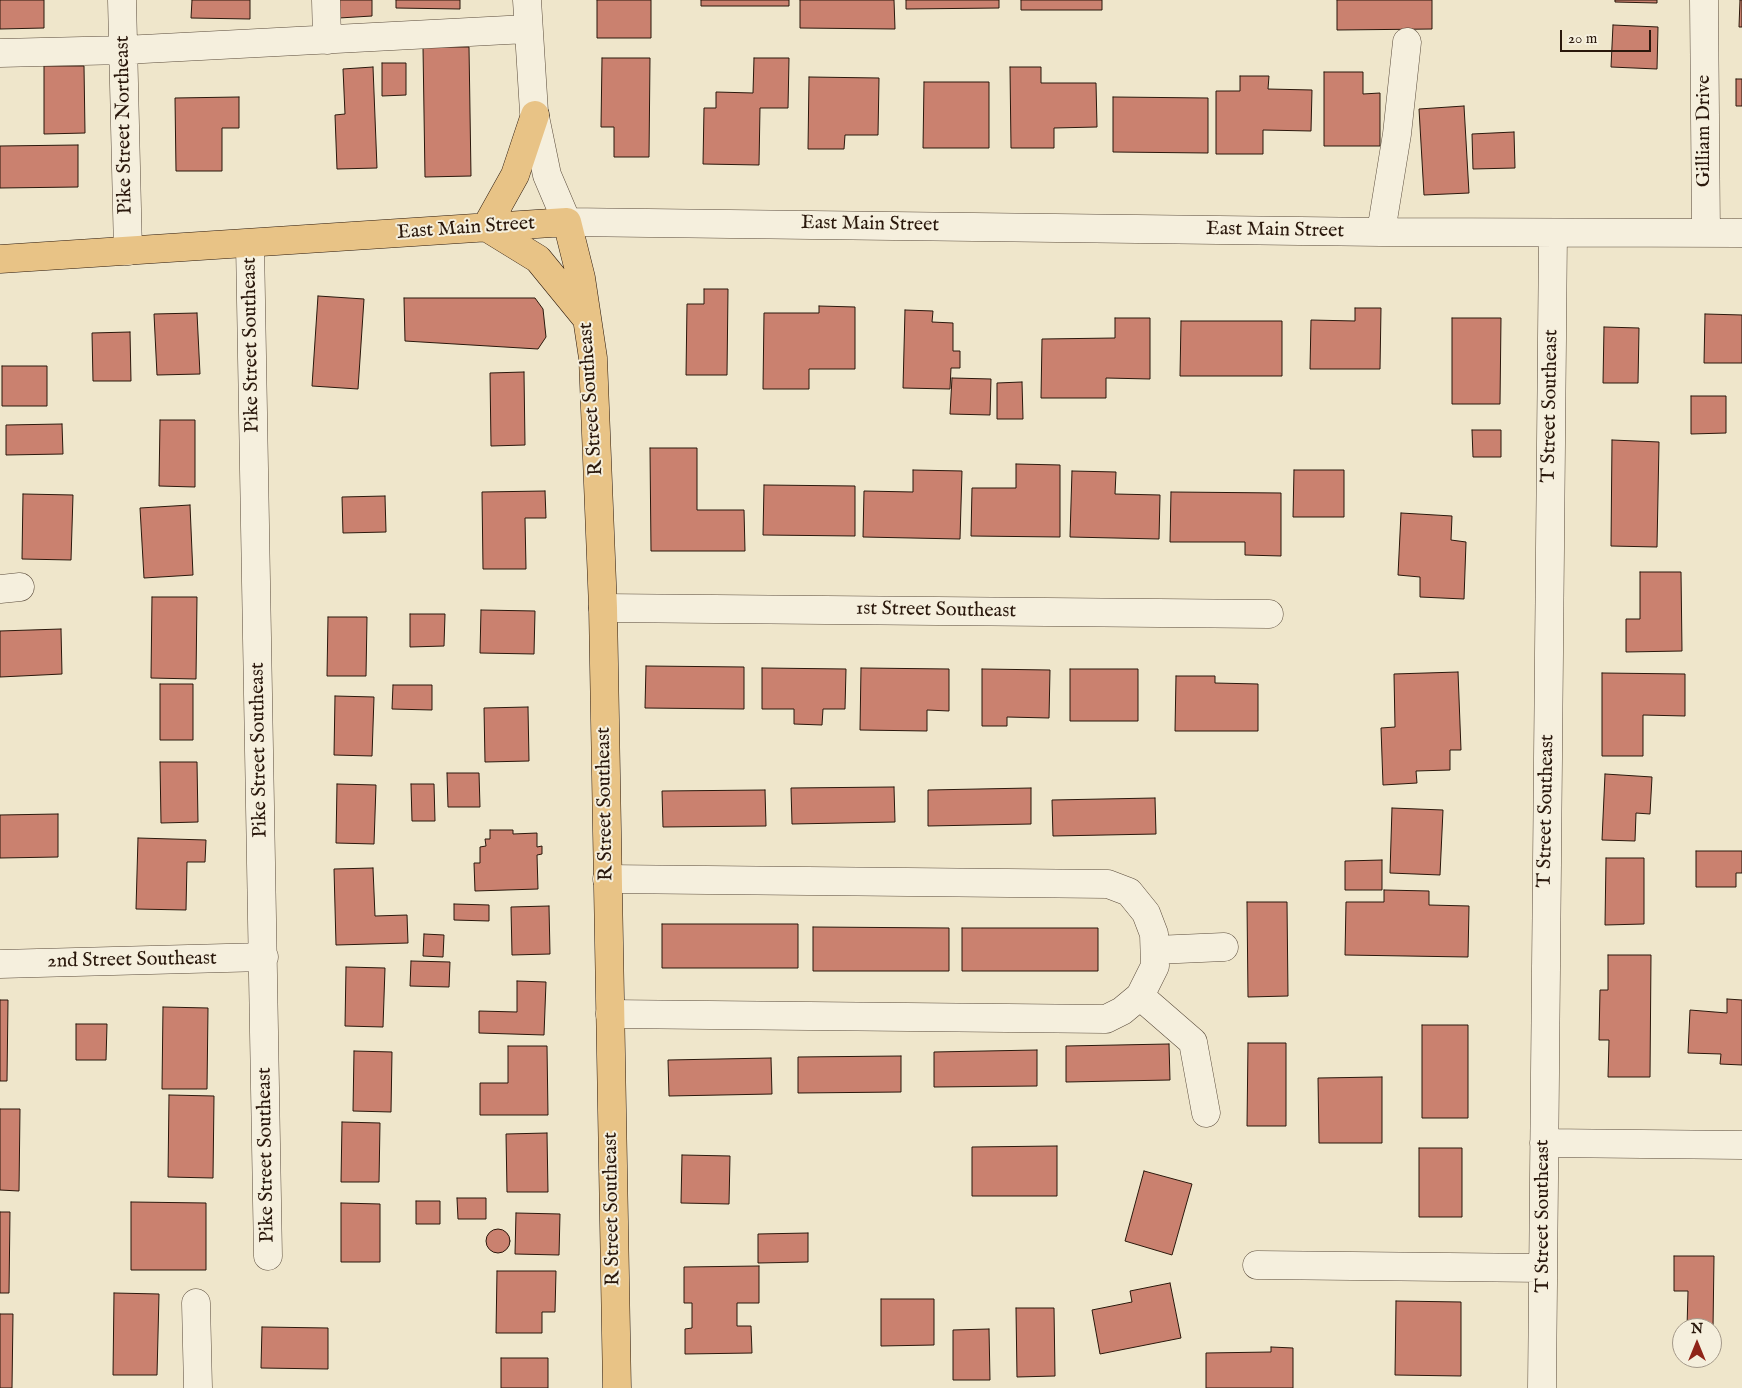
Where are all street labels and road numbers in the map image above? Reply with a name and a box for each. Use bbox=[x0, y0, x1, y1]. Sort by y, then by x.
street label: Pike Street Northeast bbox=[111, 35, 139, 215]
street label: Gilliam Drive bbox=[1693, 75, 1717, 187]
street label: East Main Street bbox=[396, 212, 536, 246]
street label: East Main Street bbox=[801, 212, 939, 238]
street label: East Main Street bbox=[1206, 218, 1344, 244]
street label: Pike Street Southeast bbox=[238, 257, 266, 433]
street label: R Street Southeast bbox=[575, 321, 609, 477]
street label: T Street Southeast bbox=[1538, 329, 1564, 483]
street label: 1st Street Southeast bbox=[856, 598, 1016, 624]
street label: Pike Street Southeast bbox=[246, 662, 274, 838]
street label: R Street Southeast bbox=[593, 727, 619, 881]
street label: T Street Southeast bbox=[1534, 734, 1560, 888]
street label: 2nd Street Southeast bbox=[47, 948, 217, 974]
street label: Pike Street Southeast bbox=[253, 1067, 281, 1243]
street label: R Street Southeast bbox=[600, 1132, 626, 1286]
street label: T Street Southeast bbox=[1532, 1139, 1556, 1293]

